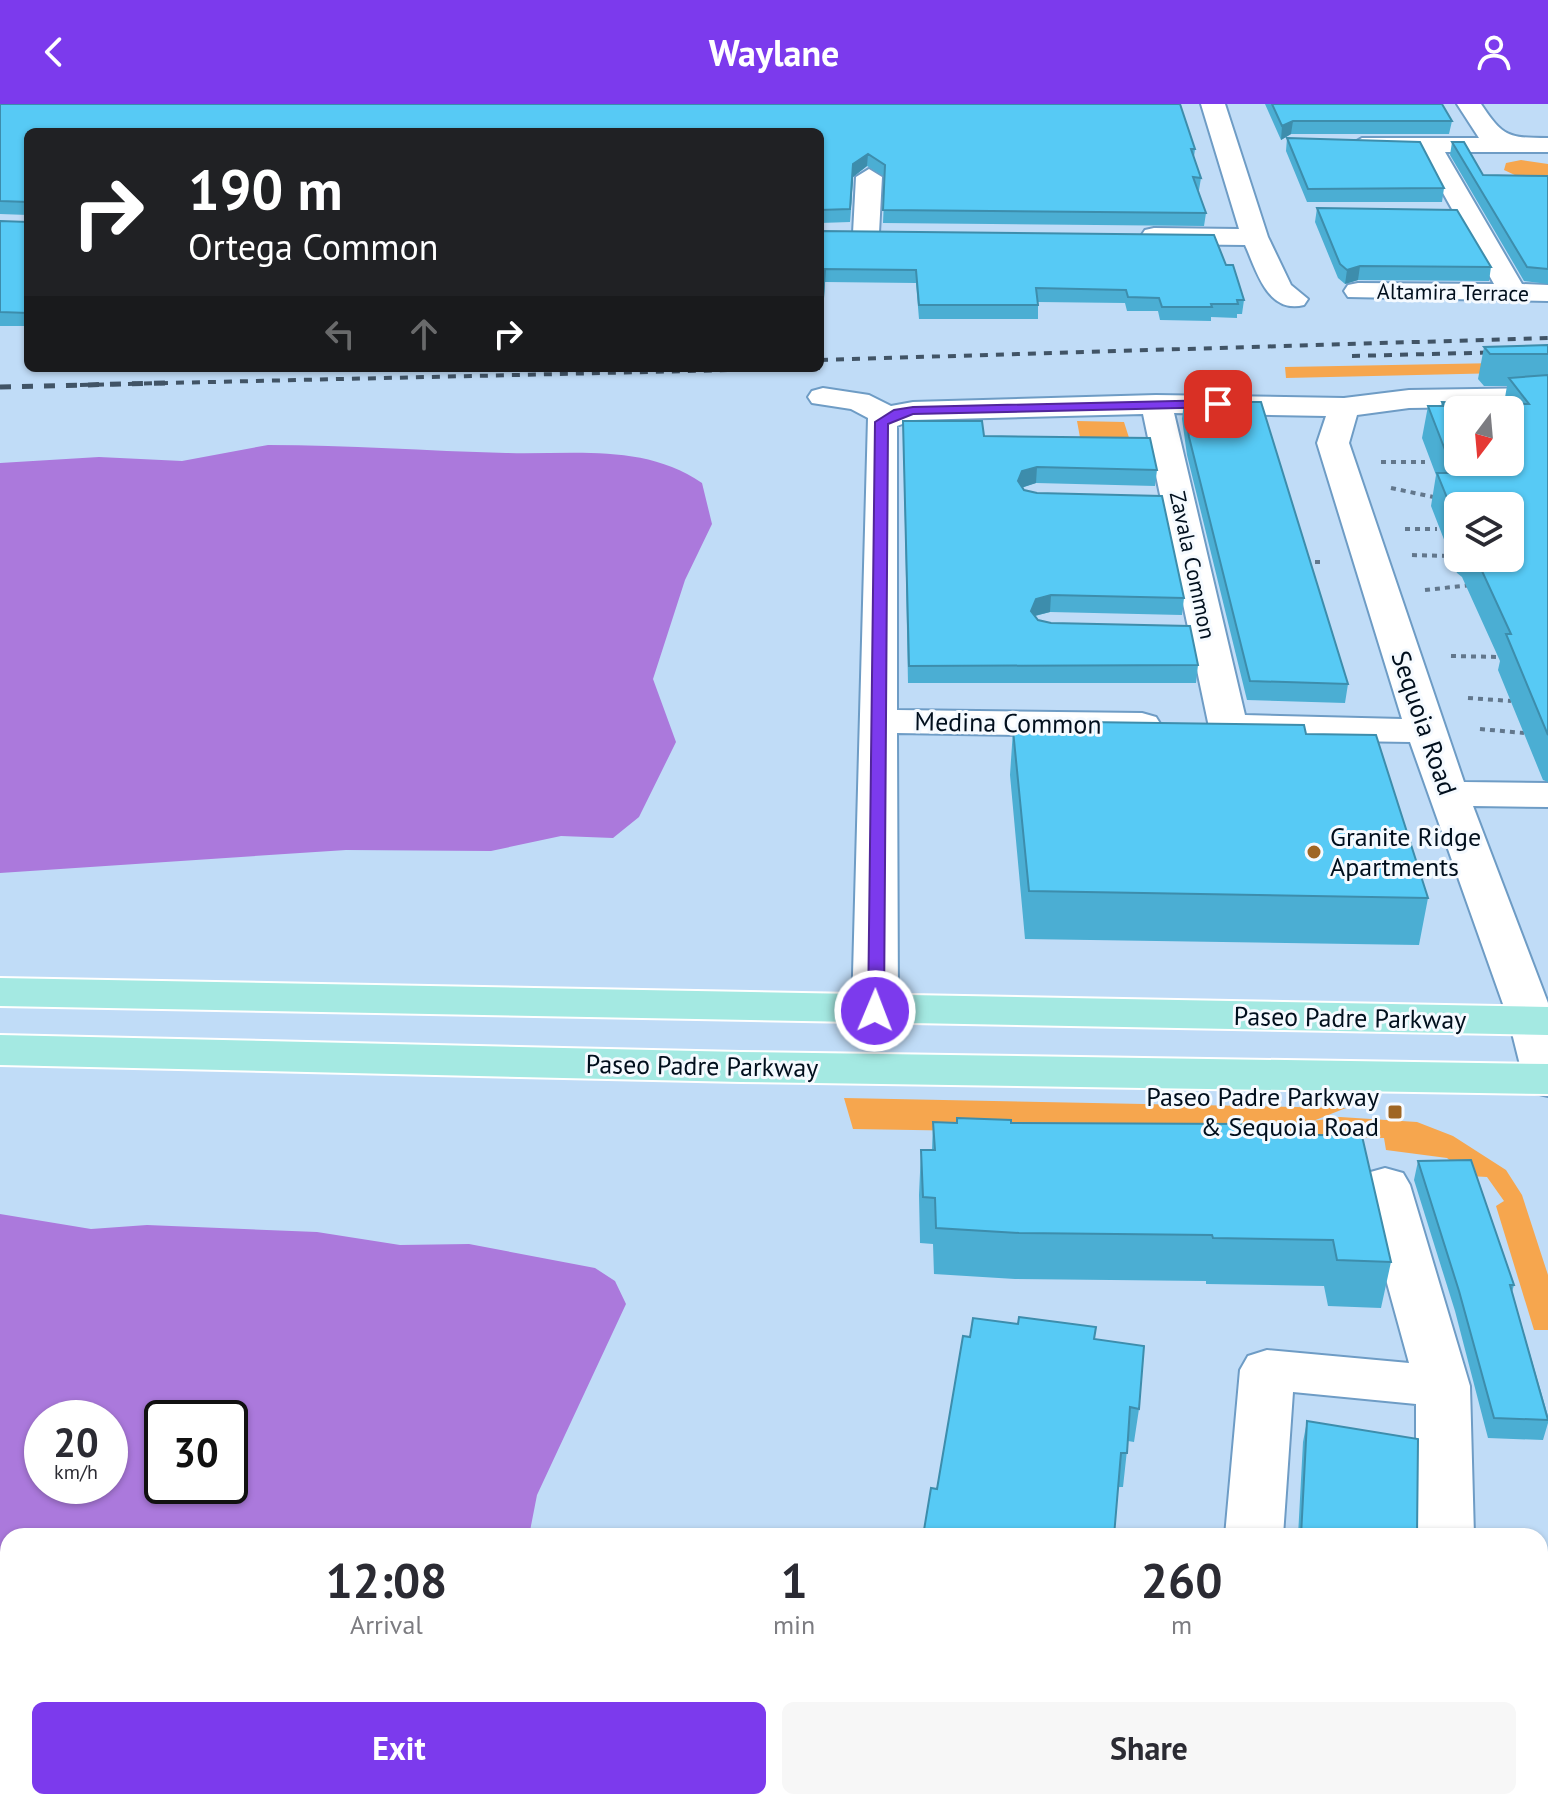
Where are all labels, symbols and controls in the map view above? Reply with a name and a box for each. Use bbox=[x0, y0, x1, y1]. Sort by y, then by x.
text: Waylane bbox=[709, 29, 839, 76]
icon: back bbox=[32, 30, 76, 74]
icon: person bbox=[1472, 30, 1516, 74]
text: 190 m bbox=[188, 153, 343, 225]
icon: right bbox=[56, 160, 160, 264]
text: Ortega Common bbox=[188, 223, 439, 270]
street label: Altamira Terrace bbox=[1377, 277, 1529, 307]
icon: left bbox=[318, 312, 362, 356]
icon: ahead bbox=[402, 312, 446, 356]
icon: right bbox=[486, 312, 530, 356]
pin bbox=[1184, 370, 1252, 438]
icon: arrive bbox=[1196, 382, 1240, 426]
north arrow bbox=[1444, 396, 1524, 476]
map controls bbox=[1444, 396, 1524, 572]
street label: Zavala Common bbox=[1164, 489, 1222, 641]
button: layers bbox=[1444, 492, 1524, 572]
street label: Sequoia Road bbox=[1384, 646, 1465, 799]
street label: Medina Common bbox=[914, 704, 1102, 741]
place label: Granite Ridge Apartments bbox=[1330, 820, 1481, 883]
marker: Granite Ridge Apartments bbox=[1305, 843, 1323, 861]
position arrow bbox=[833, 969, 917, 1053]
street label: Paseo Padre Parkway bbox=[1233, 999, 1467, 1036]
street label: Paseo Padre Parkway bbox=[585, 1047, 819, 1084]
place label: Paseo Padre Parkway & Sequoia Road bbox=[1146, 1080, 1379, 1143]
marker: Paseo Padre Parkway & Sequoia Road bbox=[1386, 1103, 1404, 1121]
speed limit sign: 30 bbox=[144, 1400, 248, 1504]
text: 20 bbox=[53, 1416, 99, 1468]
text: km/h bbox=[54, 1459, 98, 1485]
text: 12:08 bbox=[326, 1549, 447, 1611]
text: 1 bbox=[780, 1549, 808, 1611]
text: 260 bbox=[1141, 1549, 1222, 1611]
text: Arrival bbox=[350, 1608, 423, 1641]
text: min bbox=[773, 1608, 815, 1641]
text: m bbox=[1171, 1608, 1192, 1641]
button: Exit bbox=[32, 1702, 766, 1794]
button: Share bbox=[782, 1702, 1516, 1794]

